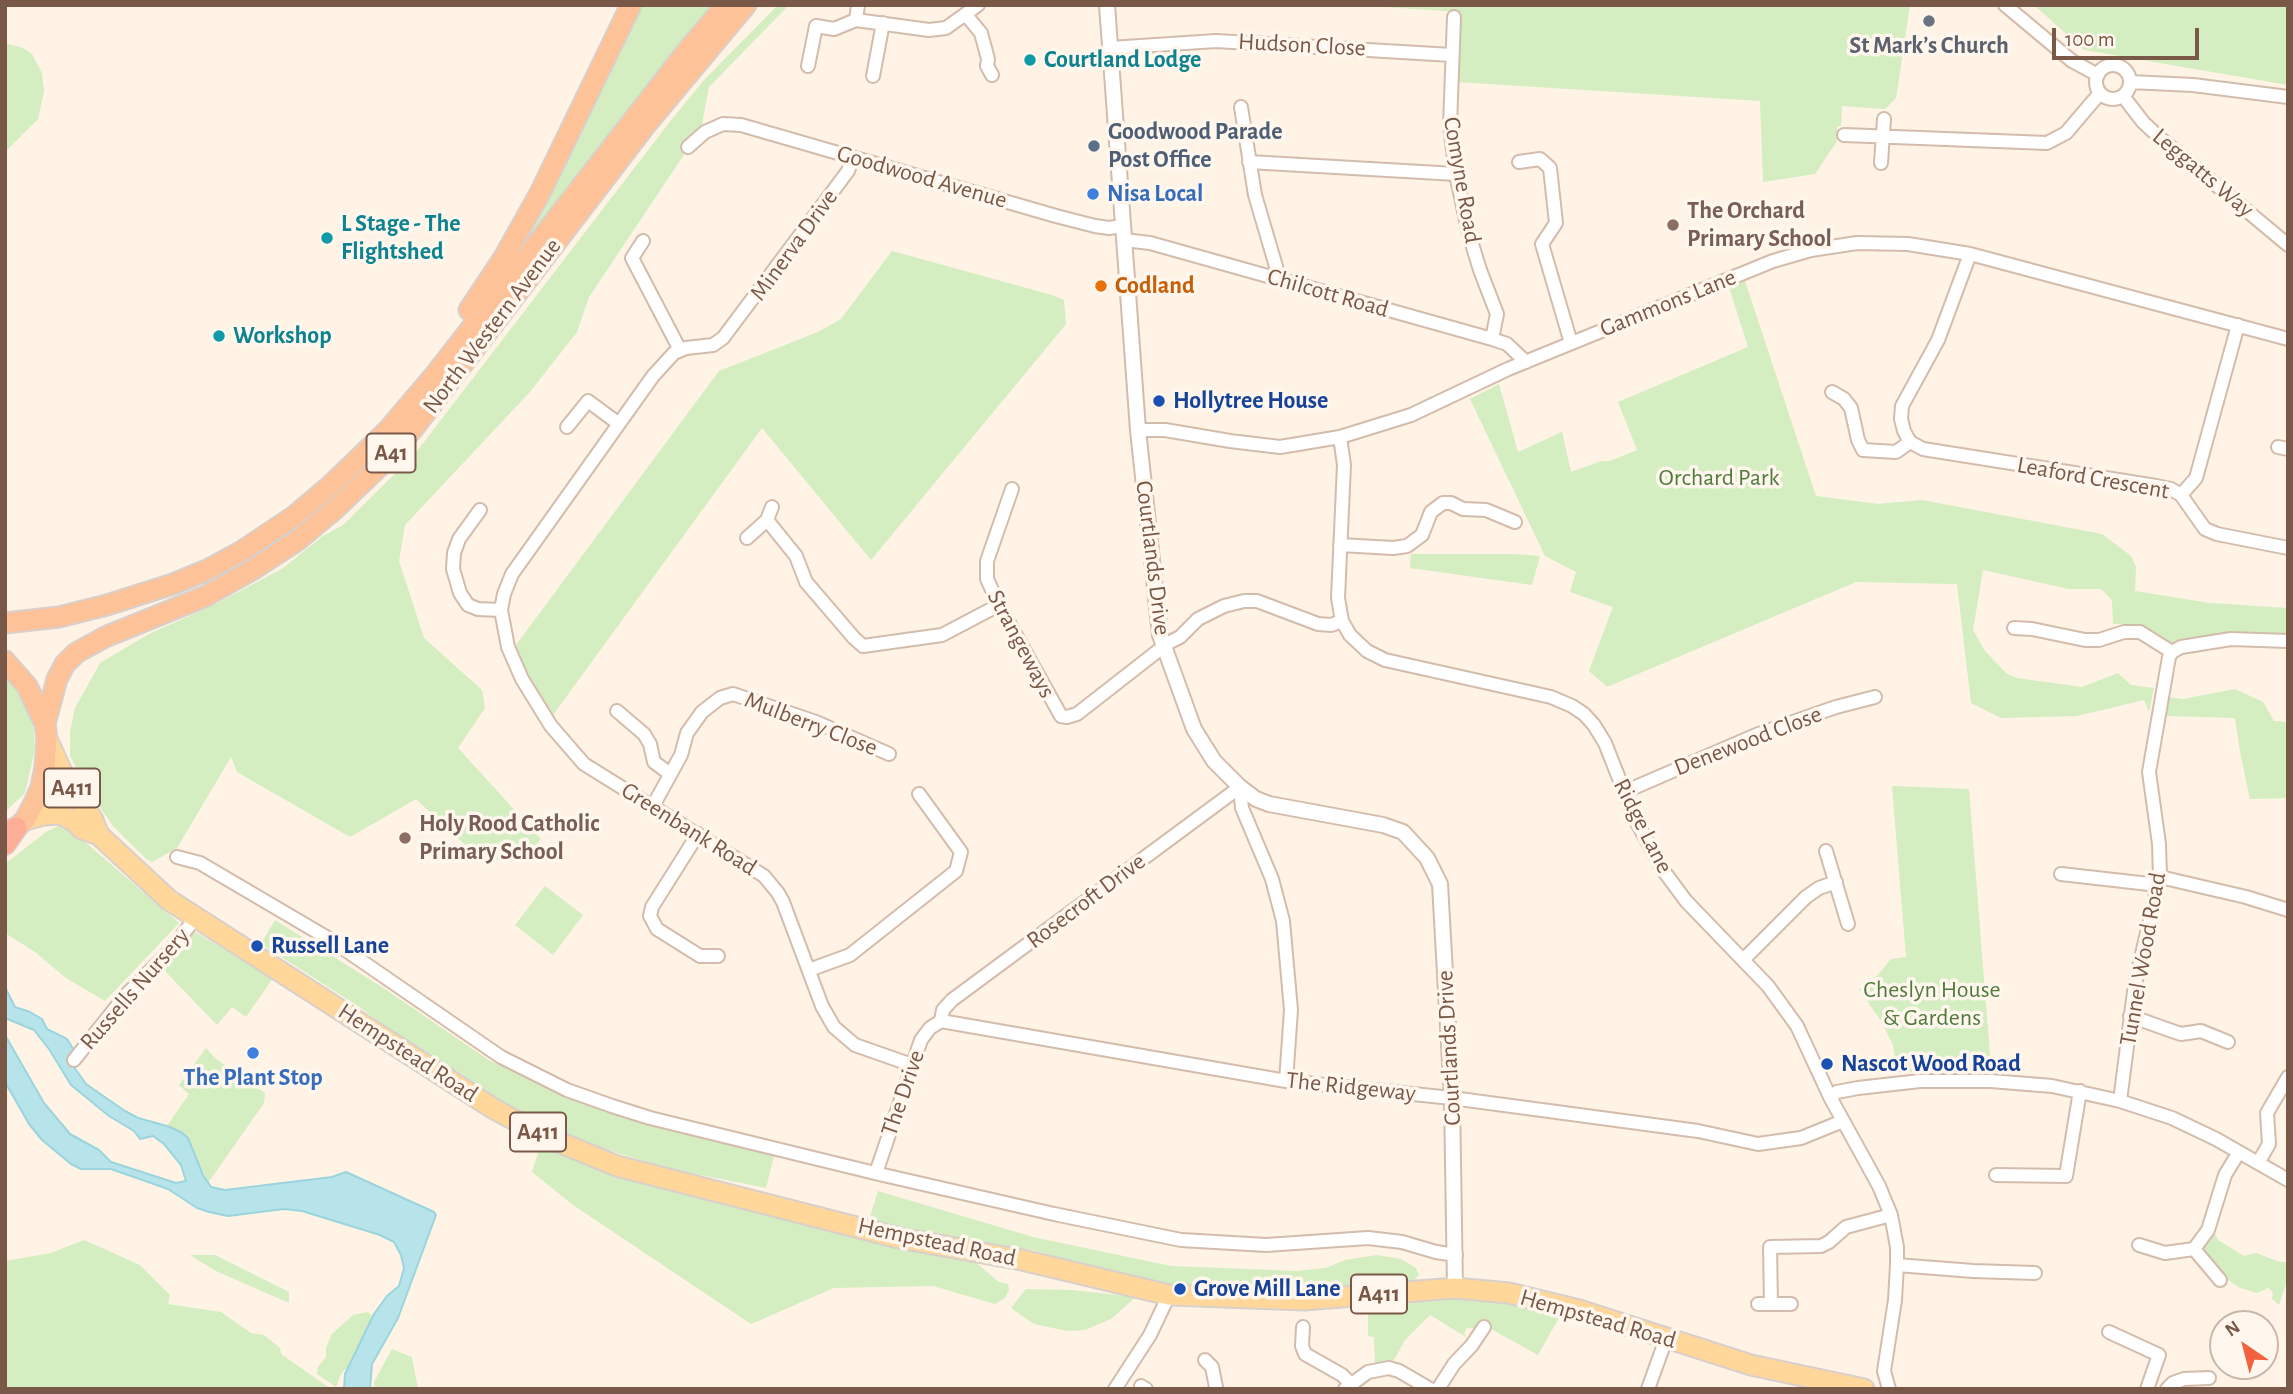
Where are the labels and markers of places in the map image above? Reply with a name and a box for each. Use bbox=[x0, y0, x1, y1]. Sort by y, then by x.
marker: St Mark’s Church bbox=[1921, 13, 1937, 29]
place label: St Mark’s Church bbox=[1849, 32, 2009, 60]
place label: Courtland Lodge bbox=[1044, 46, 1201, 74]
marker: Courtland Lodge bbox=[1022, 52, 1038, 68]
place label: Goodwood Parade Post Office bbox=[1108, 118, 1282, 174]
marker: Goodwood Parade Post Office bbox=[1086, 138, 1102, 154]
place label: Nisa Local bbox=[1107, 180, 1203, 208]
marker: Nisa Local bbox=[1085, 186, 1101, 202]
place label: The Orchard Primary School bbox=[1687, 197, 1832, 253]
place label: L Stage - The Flightshed bbox=[341, 210, 461, 266]
marker: The Orchard Primary School bbox=[1665, 217, 1681, 233]
marker: L Stage - The Flightshed bbox=[319, 230, 335, 246]
place label: Codland bbox=[1115, 272, 1195, 300]
marker: Codland bbox=[1093, 278, 1109, 294]
place label: Workshop bbox=[233, 322, 332, 350]
marker: Workshop bbox=[211, 328, 227, 344]
place label: Hollytree House bbox=[1173, 387, 1328, 415]
marker: Hollytree House bbox=[1151, 393, 1167, 409]
place label: Holy Rood Catholic Primary School bbox=[419, 810, 600, 866]
marker: Holy Rood Catholic Primary School bbox=[397, 830, 413, 846]
place label: Russell Lane bbox=[271, 932, 389, 960]
marker: Russell Lane bbox=[249, 938, 265, 954]
marker: The Plant Stop bbox=[245, 1045, 261, 1061]
place label: Nascot Wood Road bbox=[1841, 1050, 2021, 1078]
marker: Nascot Wood Road bbox=[1819, 1056, 1835, 1072]
place label: The Plant Stop bbox=[183, 1064, 323, 1092]
place label: Grove Mill Lane bbox=[1194, 1275, 1341, 1303]
marker: Grove Mill Lane bbox=[1172, 1281, 1188, 1297]

